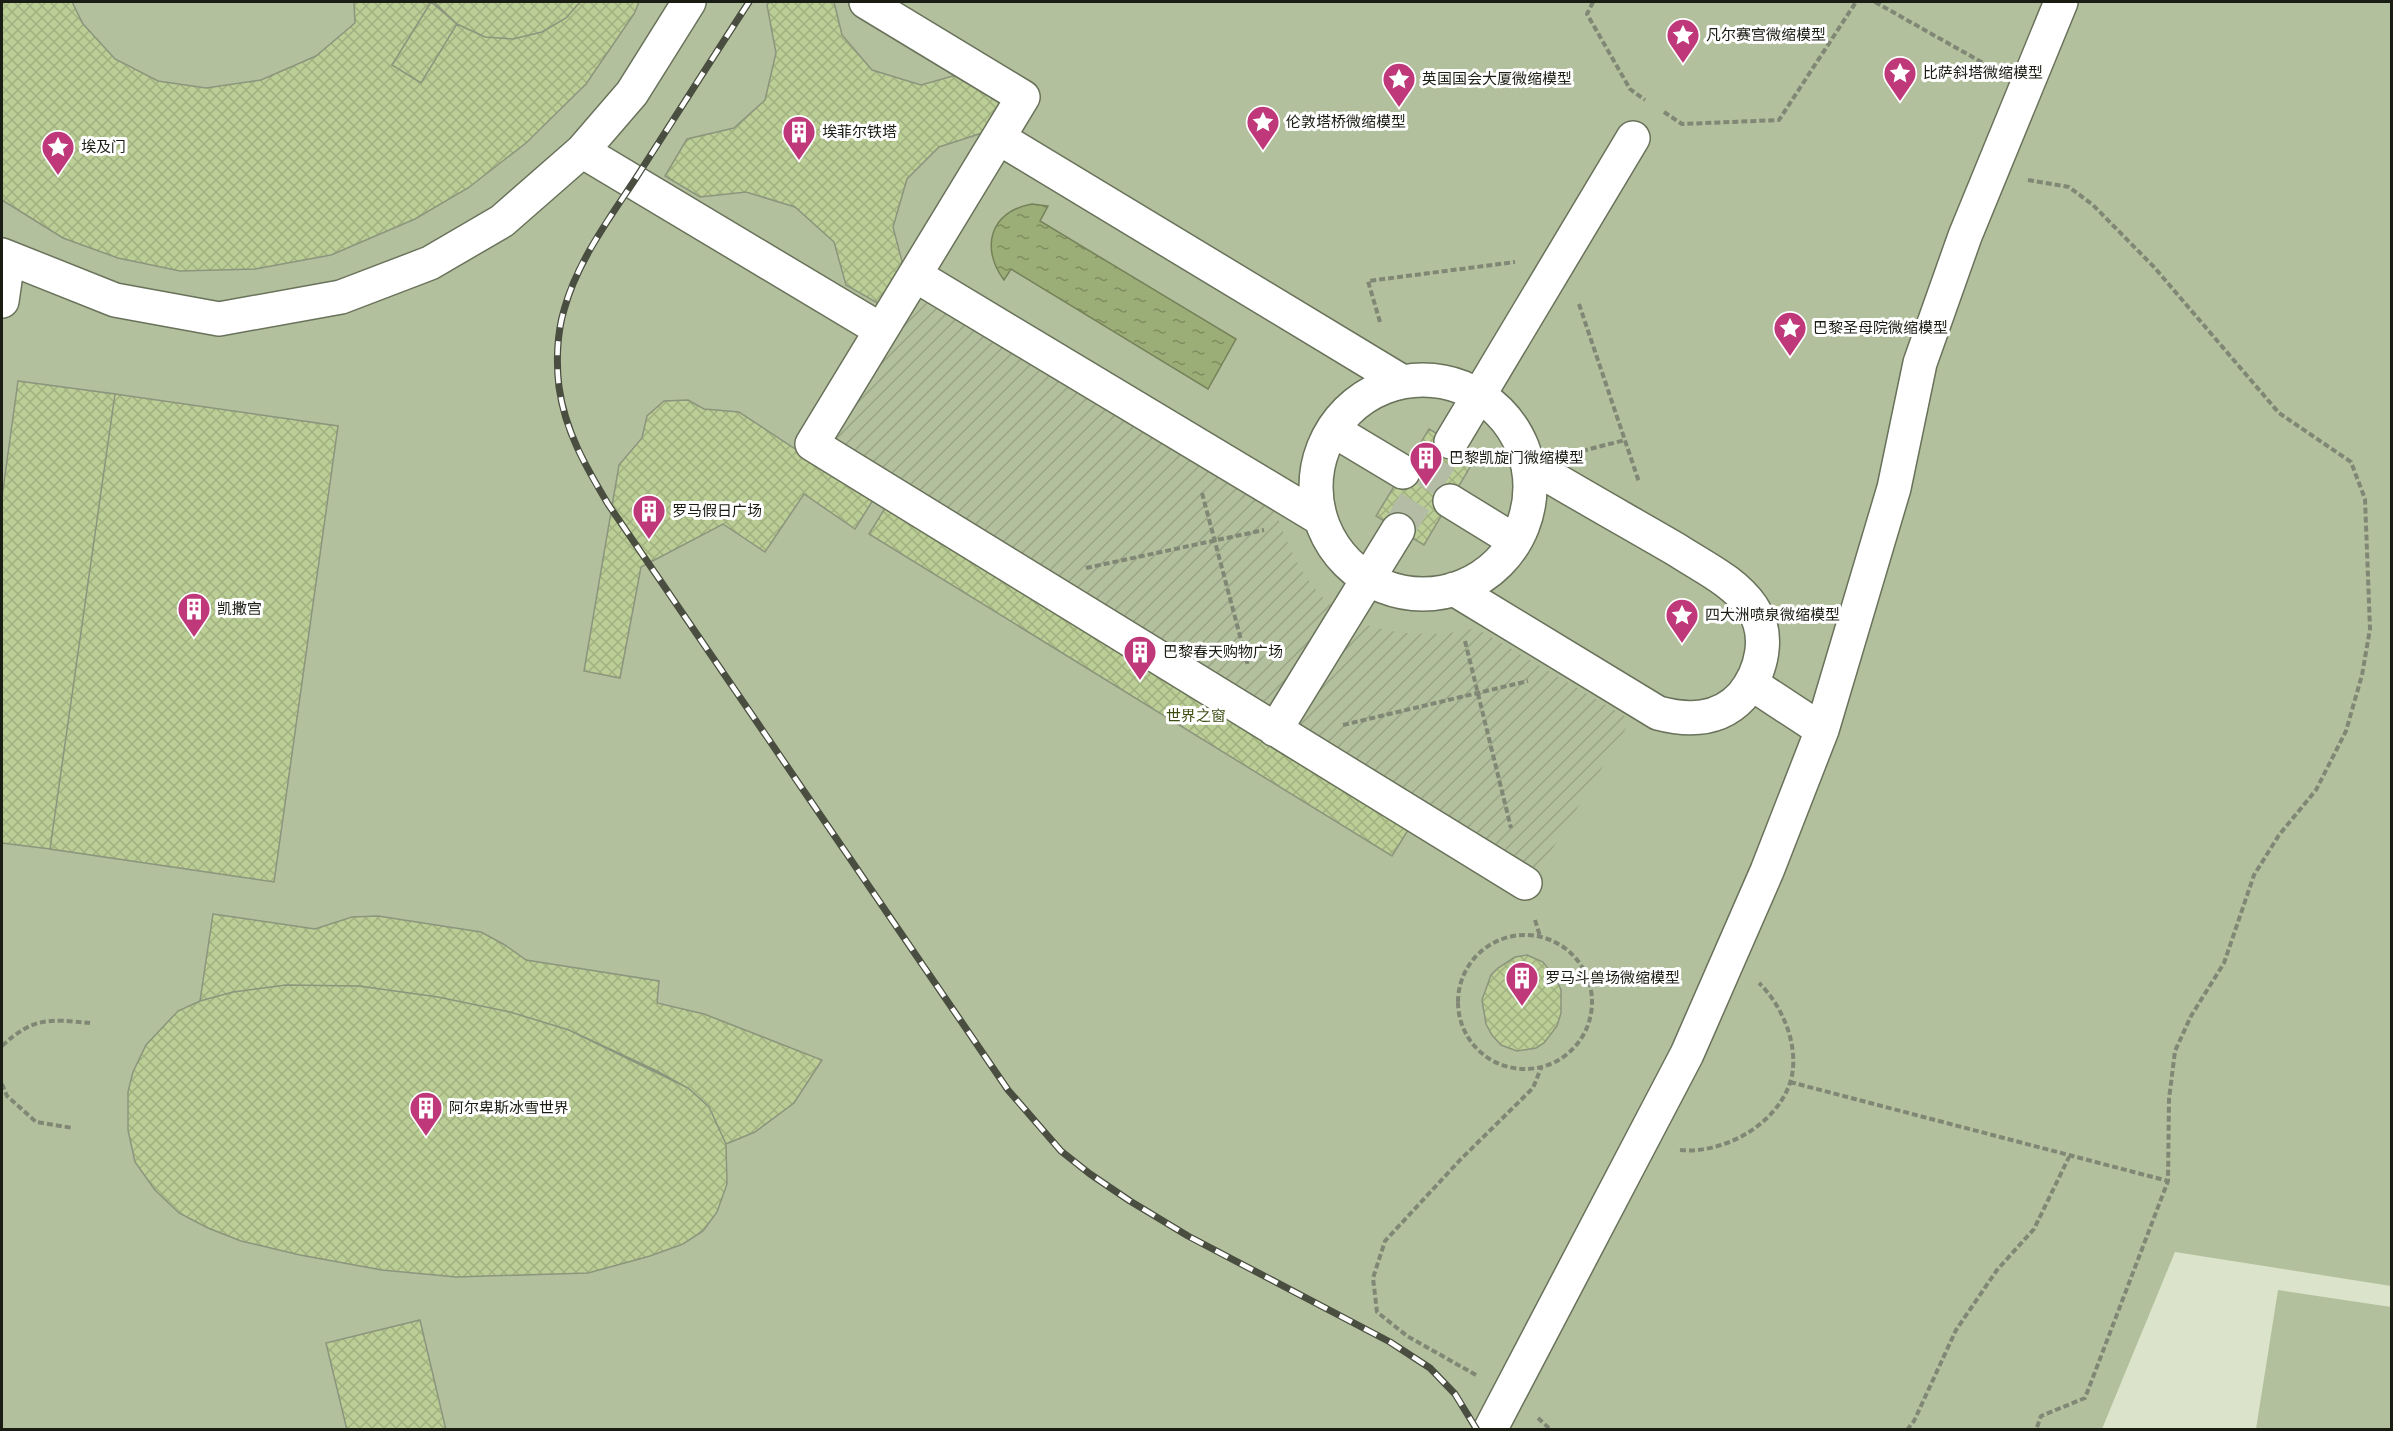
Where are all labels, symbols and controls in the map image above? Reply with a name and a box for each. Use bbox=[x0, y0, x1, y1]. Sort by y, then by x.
place icon: 凡尔赛宫微缩模型 bbox=[1665, 17, 1701, 64]
place label: 凡尔赛宫微缩模型 bbox=[1706, 25, 1826, 44]
place icon: 比萨斜塔微缩模型 bbox=[1882, 55, 1918, 102]
place icon: 英国国会大厦微缩模型 bbox=[1381, 61, 1417, 108]
place label: 比萨斜塔微缩模型 bbox=[1923, 63, 2043, 82]
place label: 英国国会大厦微缩模型 bbox=[1422, 69, 1572, 88]
place icon: 伦敦塔桥微缩模型 bbox=[1245, 104, 1281, 151]
place label: 伦敦塔桥微缩模型 bbox=[1286, 112, 1406, 131]
building icon: 埃菲尔铁塔 bbox=[781, 114, 817, 161]
place label: 埃菲尔铁塔 bbox=[822, 122, 897, 141]
place icon: 埃及门 bbox=[40, 129, 76, 176]
place label: 埃及门 bbox=[81, 137, 126, 156]
place icon: 巴黎圣母院微缩模型 bbox=[1772, 310, 1808, 357]
place label: 巴黎圣母院微缩模型 bbox=[1813, 318, 1948, 337]
building icon: 巴黎凯旋门微缩模型 bbox=[1408, 440, 1444, 487]
place label: 巴黎凯旋门微缩模型 bbox=[1449, 448, 1584, 467]
building icon: 罗马假日广场 bbox=[631, 493, 667, 540]
place label: 罗马假日广场 bbox=[672, 501, 762, 520]
building icon: 凯撒宫 bbox=[176, 591, 212, 638]
place icon: 四大洲喷泉微缩模型 bbox=[1664, 597, 1700, 644]
place label: 凯撒宫 bbox=[217, 599, 262, 618]
place label: 四大洲喷泉微缩模型 bbox=[1705, 605, 1840, 624]
building icon: 巴黎春天购物广场 bbox=[1122, 634, 1158, 681]
place label: 巴黎春天购物广场 bbox=[1163, 642, 1283, 661]
park label: 世界之窗 bbox=[1166, 706, 1226, 725]
building icon: 罗马斗兽场微缩模型 bbox=[1504, 960, 1540, 1007]
place label: 罗马斗兽场微缩模型 bbox=[1545, 968, 1680, 987]
building icon: 阿尔卑斯冰雪世界 bbox=[408, 1090, 444, 1137]
place label: 阿尔卑斯冰雪世界 bbox=[449, 1098, 569, 1117]

